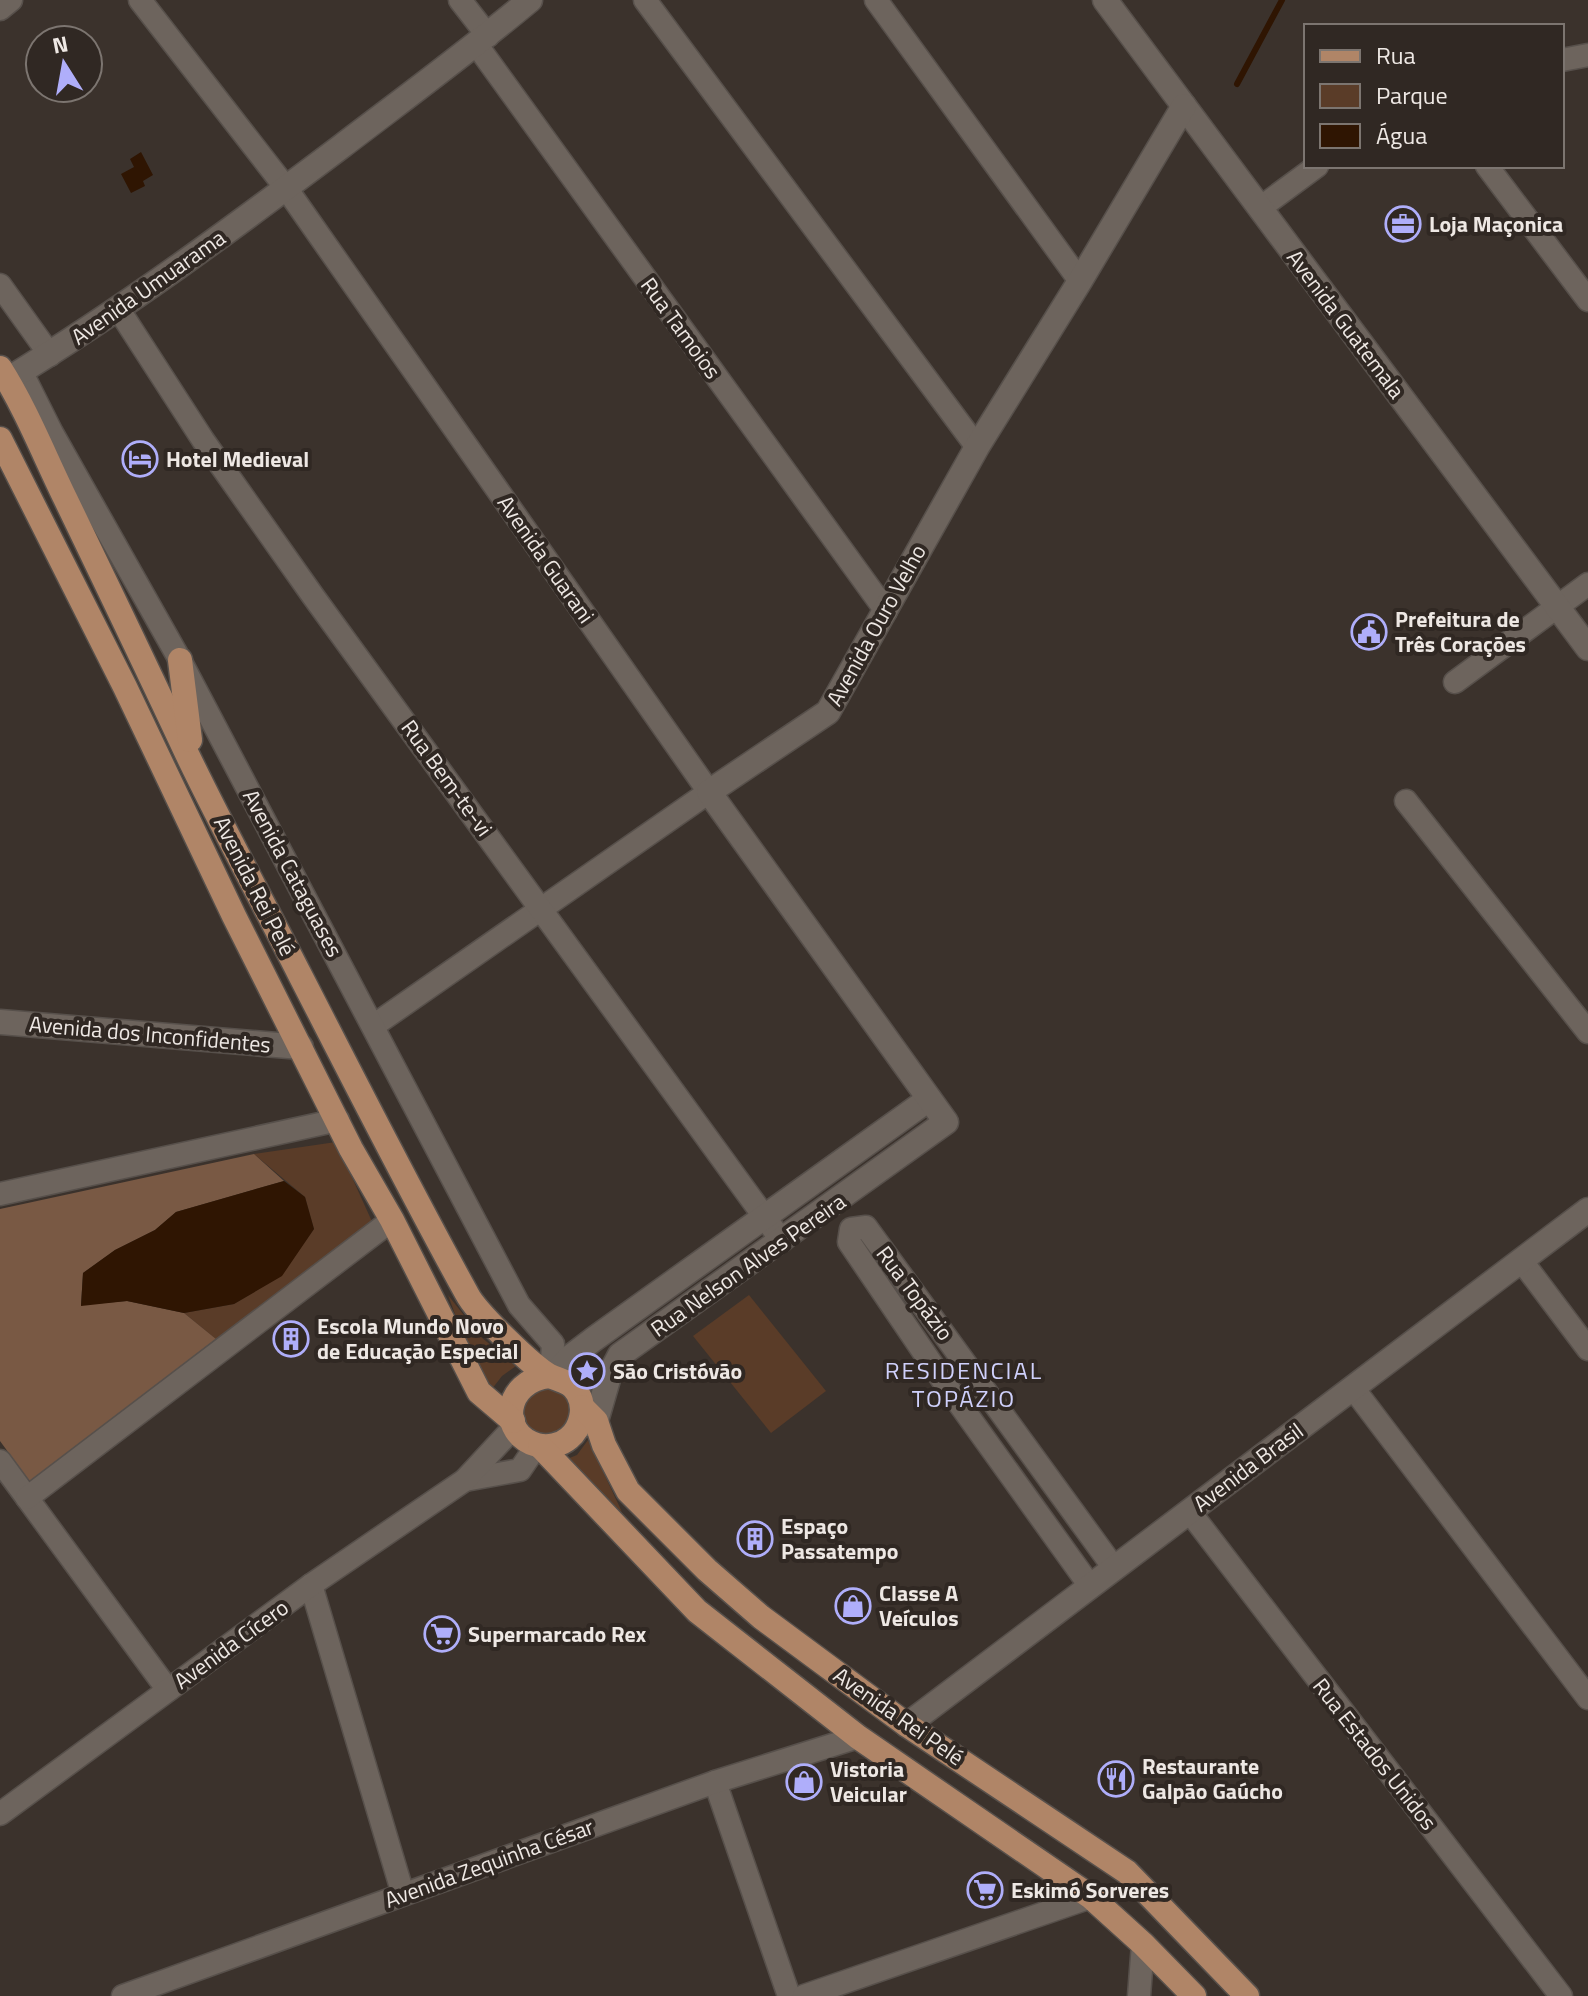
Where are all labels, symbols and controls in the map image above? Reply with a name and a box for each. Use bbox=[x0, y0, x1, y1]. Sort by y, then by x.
north arrow bbox=[24, 24, 104, 104]
legend bbox=[1304, 24, 1564, 168]
text: N bbox=[49, 26, 71, 63]
text: Rua bbox=[1376, 37, 1415, 73]
text: Parque bbox=[1376, 77, 1448, 113]
text: Água bbox=[1376, 117, 1427, 153]
office icon: Loja Maçonica bbox=[1384, 205, 1422, 243]
place label: Loja Maçonica bbox=[1429, 207, 1563, 241]
street label: Avenida Umuarama bbox=[64, 221, 232, 353]
street label: Avenida Guatemala bbox=[1279, 242, 1413, 406]
street label: Rua Tamoios bbox=[632, 270, 730, 386]
hotel icon: Hotel Medieval bbox=[121, 440, 159, 478]
place label: Hotel Medieval bbox=[166, 442, 309, 476]
street label: Avenida Guarani bbox=[489, 488, 603, 630]
street label: Avenida Ouro Velho bbox=[817, 538, 935, 712]
place label: Prefeitura de Três Corações bbox=[1395, 602, 1526, 661]
public building icon: Prefeitura de Três Corações bbox=[1350, 613, 1388, 651]
street label: Rua Bem-te-vi bbox=[393, 713, 501, 843]
street label: Avenida Cataguases bbox=[234, 783, 352, 963]
street label: Avenida Rei Pelé bbox=[205, 810, 305, 962]
street label: Avenida dos Inconfidentes bbox=[28, 1006, 272, 1062]
street label: Rua Nelson Alves Pereira bbox=[644, 1185, 852, 1345]
street label: Rua Topázio bbox=[868, 1238, 962, 1348]
place label: Escola Mundo Novo de Educação Especial bbox=[317, 1309, 519, 1368]
building icon: Escola Mundo Novo de Educação Especial bbox=[272, 1320, 310, 1358]
place icon: São Cristóvão bbox=[568, 1352, 606, 1390]
district label: RESIDENCIAL TOPÁZIO bbox=[885, 1352, 1043, 1416]
place label: São Cristóvão bbox=[613, 1354, 742, 1388]
street label: Avenida Brasil bbox=[1186, 1414, 1310, 1520]
place label: Espaço Passatempo bbox=[781, 1509, 898, 1568]
building icon: Espaço Passatempo bbox=[736, 1520, 774, 1558]
place label: Classe A Veículos bbox=[879, 1576, 959, 1635]
shop icon: Classe A Veículos bbox=[834, 1587, 872, 1625]
street label: Avenida Cícero bbox=[167, 1591, 295, 1697]
supermarket icon: Supermarcado Rex bbox=[423, 1615, 461, 1653]
place label: Supermarcado Rex bbox=[468, 1617, 647, 1651]
street label: Avenida Rei Pelé bbox=[827, 1658, 971, 1774]
street label: Rua Estados Unidos bbox=[1305, 1671, 1445, 1837]
place label: Restaurante Galpão Gaúcho bbox=[1142, 1749, 1283, 1808]
place label: Vistoria Veicular bbox=[830, 1752, 907, 1811]
restaurant icon: Restaurante Galpão Gaúcho bbox=[1097, 1760, 1135, 1798]
shop icon: Vistoria Veicular bbox=[785, 1763, 823, 1801]
street label: Avenida Zequinha César bbox=[380, 1809, 599, 1917]
supermarket icon: Eskimó Sorveres bbox=[966, 1871, 1004, 1909]
place label: Eskimó Sorveres bbox=[1011, 1873, 1169, 1907]

